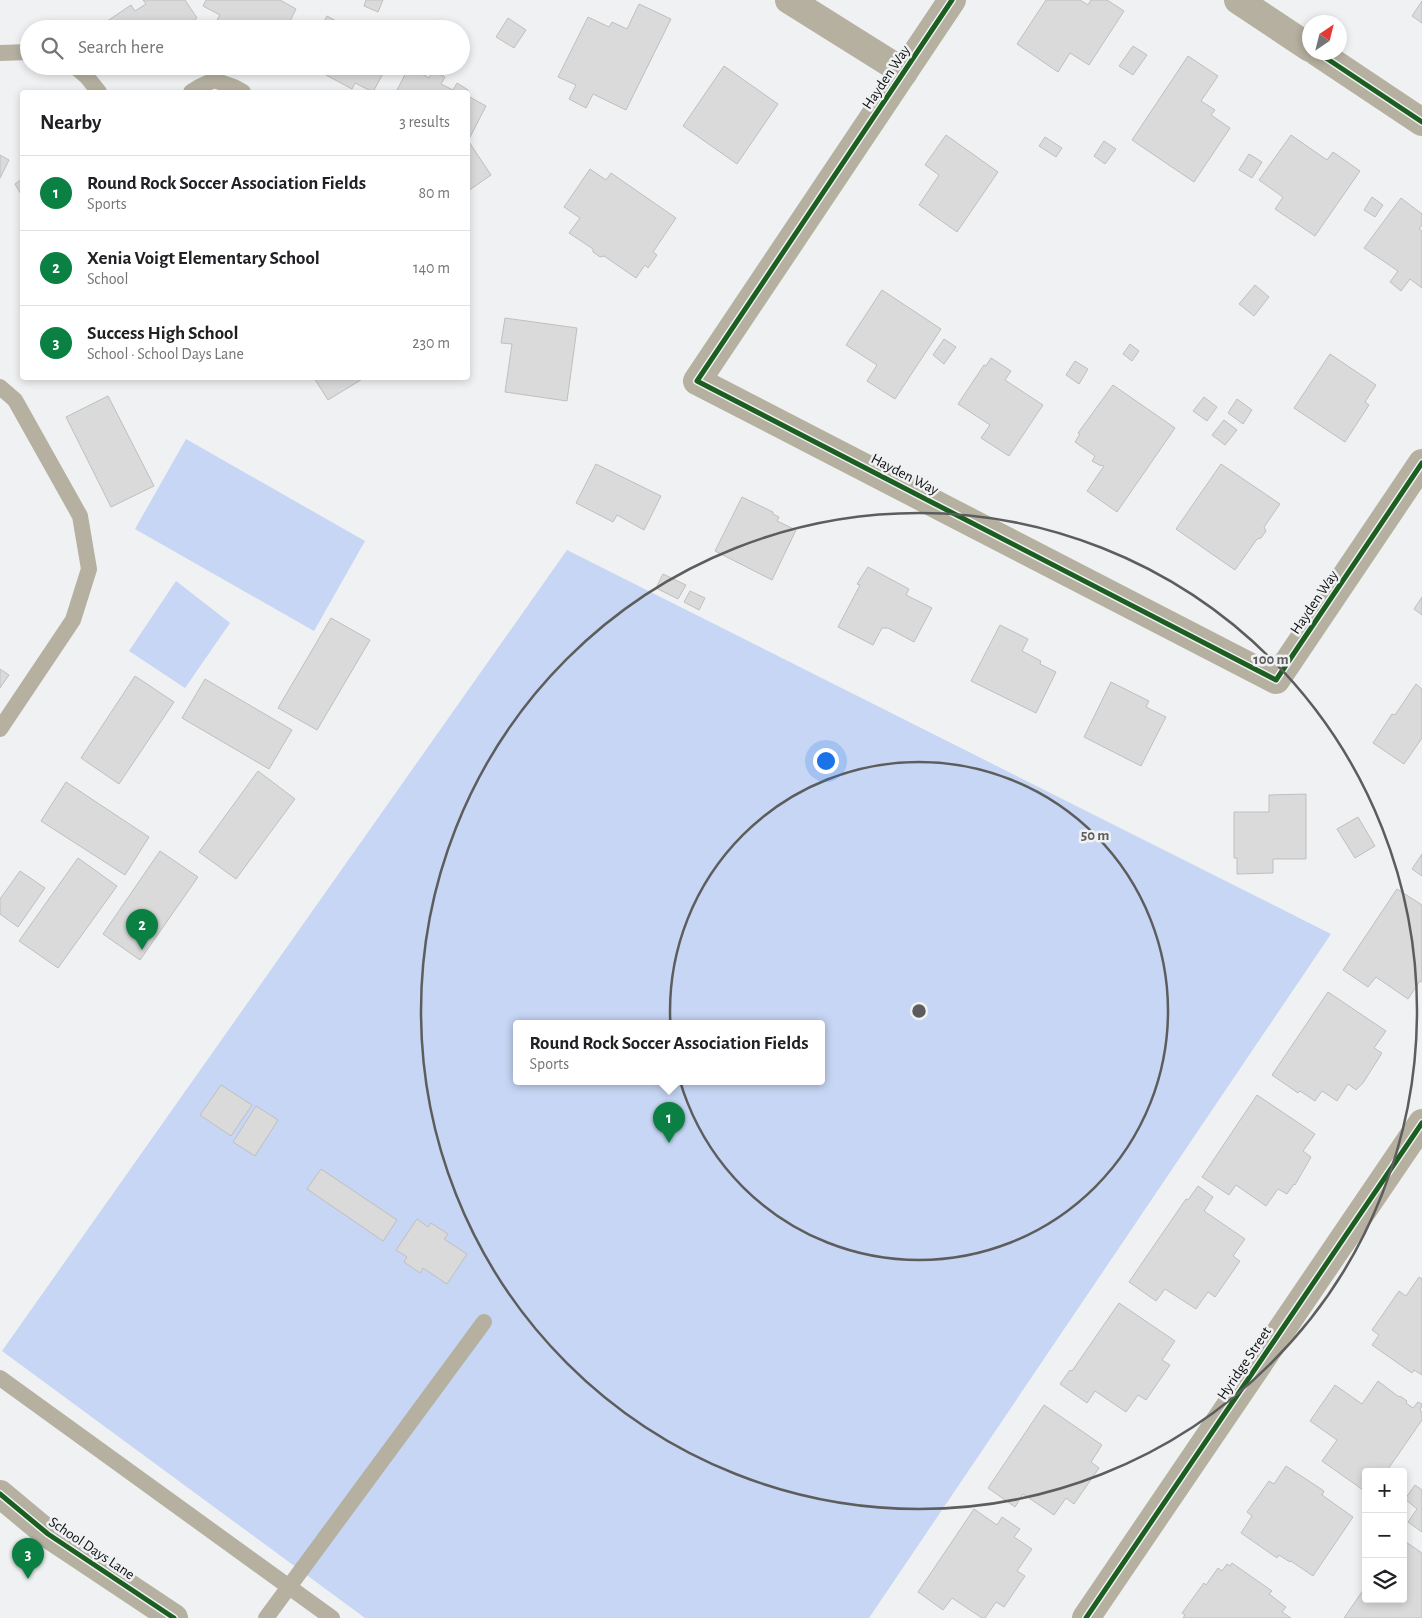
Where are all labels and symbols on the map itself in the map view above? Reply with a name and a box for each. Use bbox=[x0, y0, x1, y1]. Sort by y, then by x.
north arrow bbox=[1302, 15, 1347, 60]
street label: Hayden Way bbox=[860, 42, 914, 112]
street label: Hayden Way bbox=[869, 451, 941, 498]
street label: Hayden Way bbox=[1288, 567, 1342, 637]
text: 100 m bbox=[1253, 652, 1289, 667]
your location bbox=[813, 748, 839, 774]
text: 50 m bbox=[1081, 828, 1109, 843]
pin: 2 bbox=[126, 909, 158, 950]
centre of rings bbox=[910, 1002, 928, 1020]
pin: 1 bbox=[653, 1102, 685, 1143]
street label: Hyridge Street bbox=[1215, 1324, 1274, 1402]
street label: School Days Lane bbox=[46, 1514, 137, 1583]
pin: 3 bbox=[12, 1538, 44, 1579]

